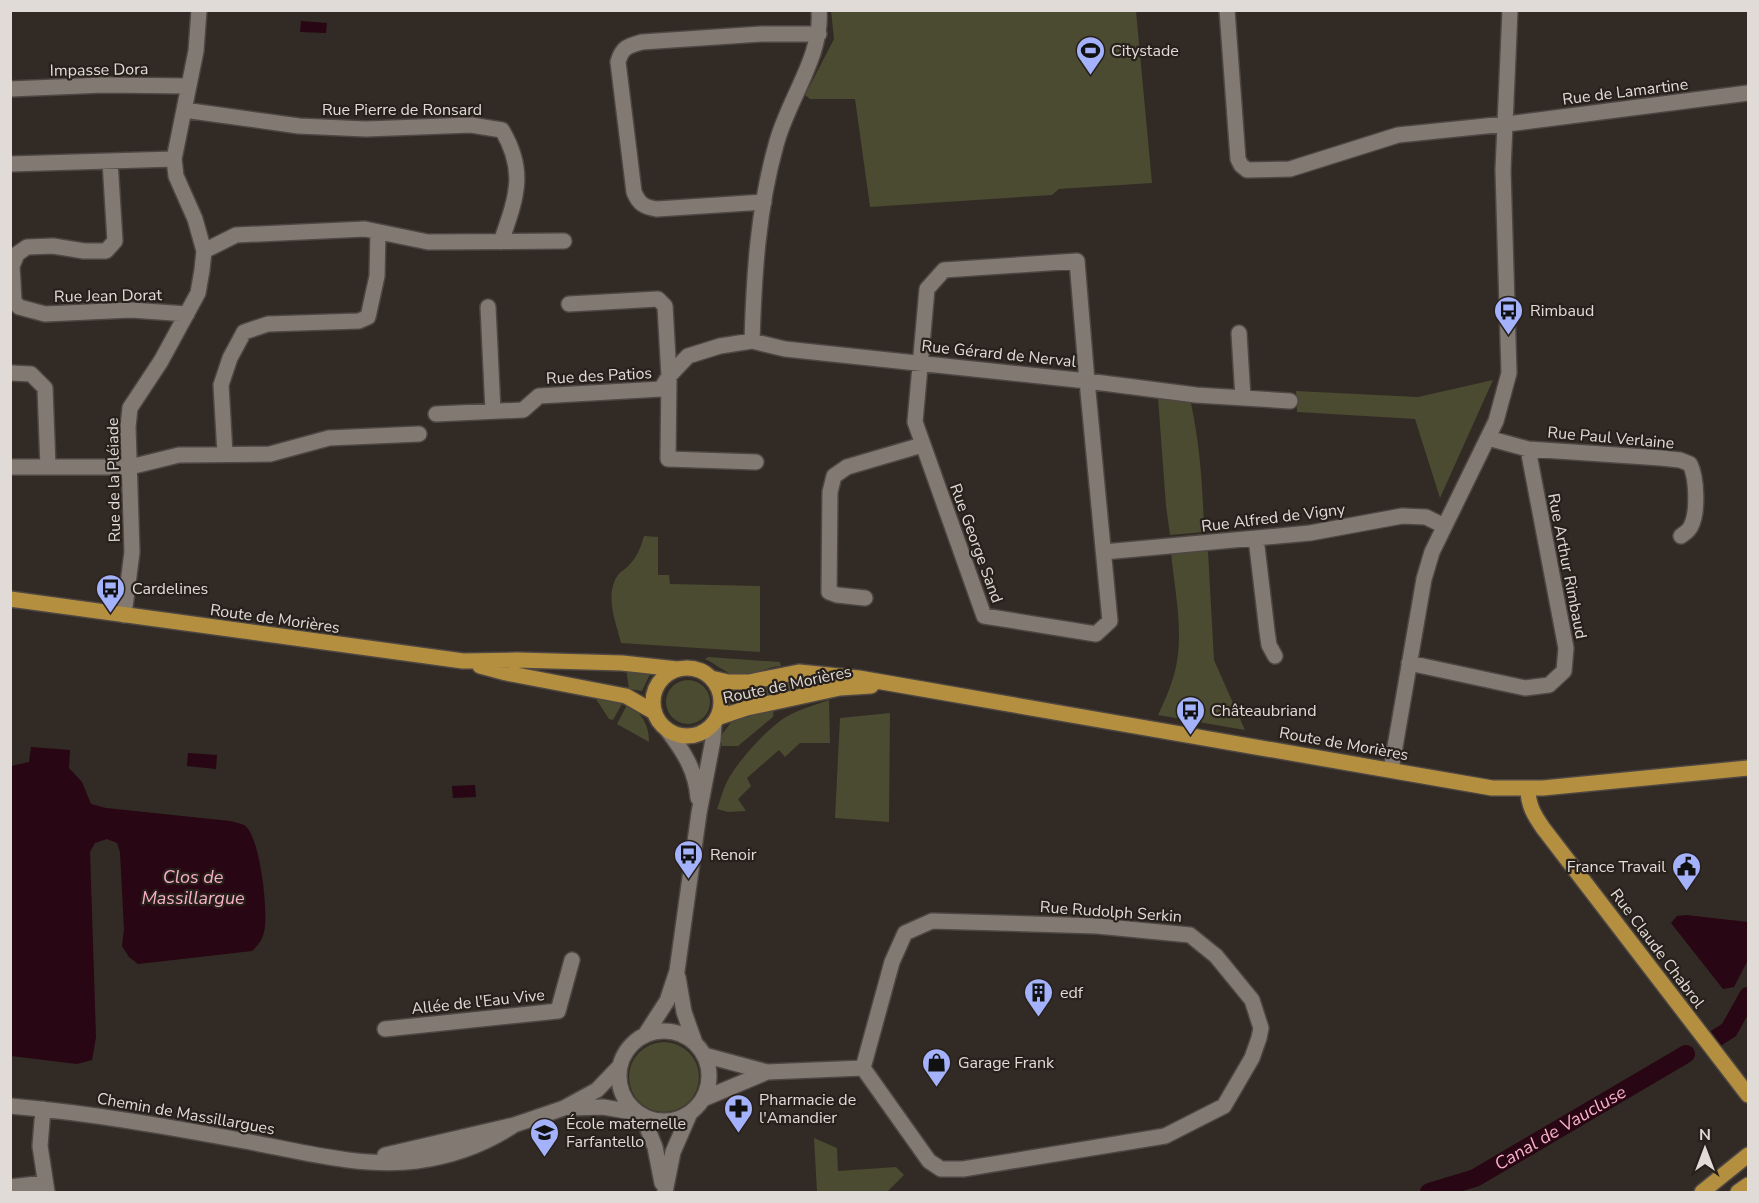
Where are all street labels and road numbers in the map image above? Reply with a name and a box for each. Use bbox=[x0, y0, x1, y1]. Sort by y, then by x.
street label: Impasse Dora bbox=[50, 58, 148, 82]
street label: Rue de Lamartine bbox=[1561, 73, 1689, 111]
street label: Rue Pierre de Ronsard bbox=[322, 99, 482, 121]
street label: Rue Jean Dorat bbox=[54, 284, 163, 308]
street label: Rue Gérard de Nerval bbox=[920, 335, 1078, 373]
street label: Rue des Patios bbox=[546, 362, 653, 390]
street label: Rue de la Pléiade bbox=[102, 417, 126, 543]
street label: Rue Paul Verlaine bbox=[1547, 421, 1675, 454]
street label: Rue George Sand bbox=[944, 481, 1008, 606]
street label: Rue Arthur Rimbaud bbox=[1542, 492, 1592, 641]
street label: Rue Alfred de Vigny bbox=[1200, 498, 1347, 538]
street label: Route de Morières bbox=[209, 599, 341, 639]
street label: Route de Morières bbox=[721, 661, 853, 709]
street label: Route de Morières bbox=[1277, 722, 1410, 766]
street label: Rue Claude Chabrol bbox=[1605, 884, 1710, 1013]
street label: Rue Rudolph Serkin bbox=[1039, 896, 1183, 928]
street label: Allée de l'Eau Vive bbox=[410, 984, 546, 1020]
street label: Chemin de Massillargues bbox=[95, 1087, 277, 1140]

